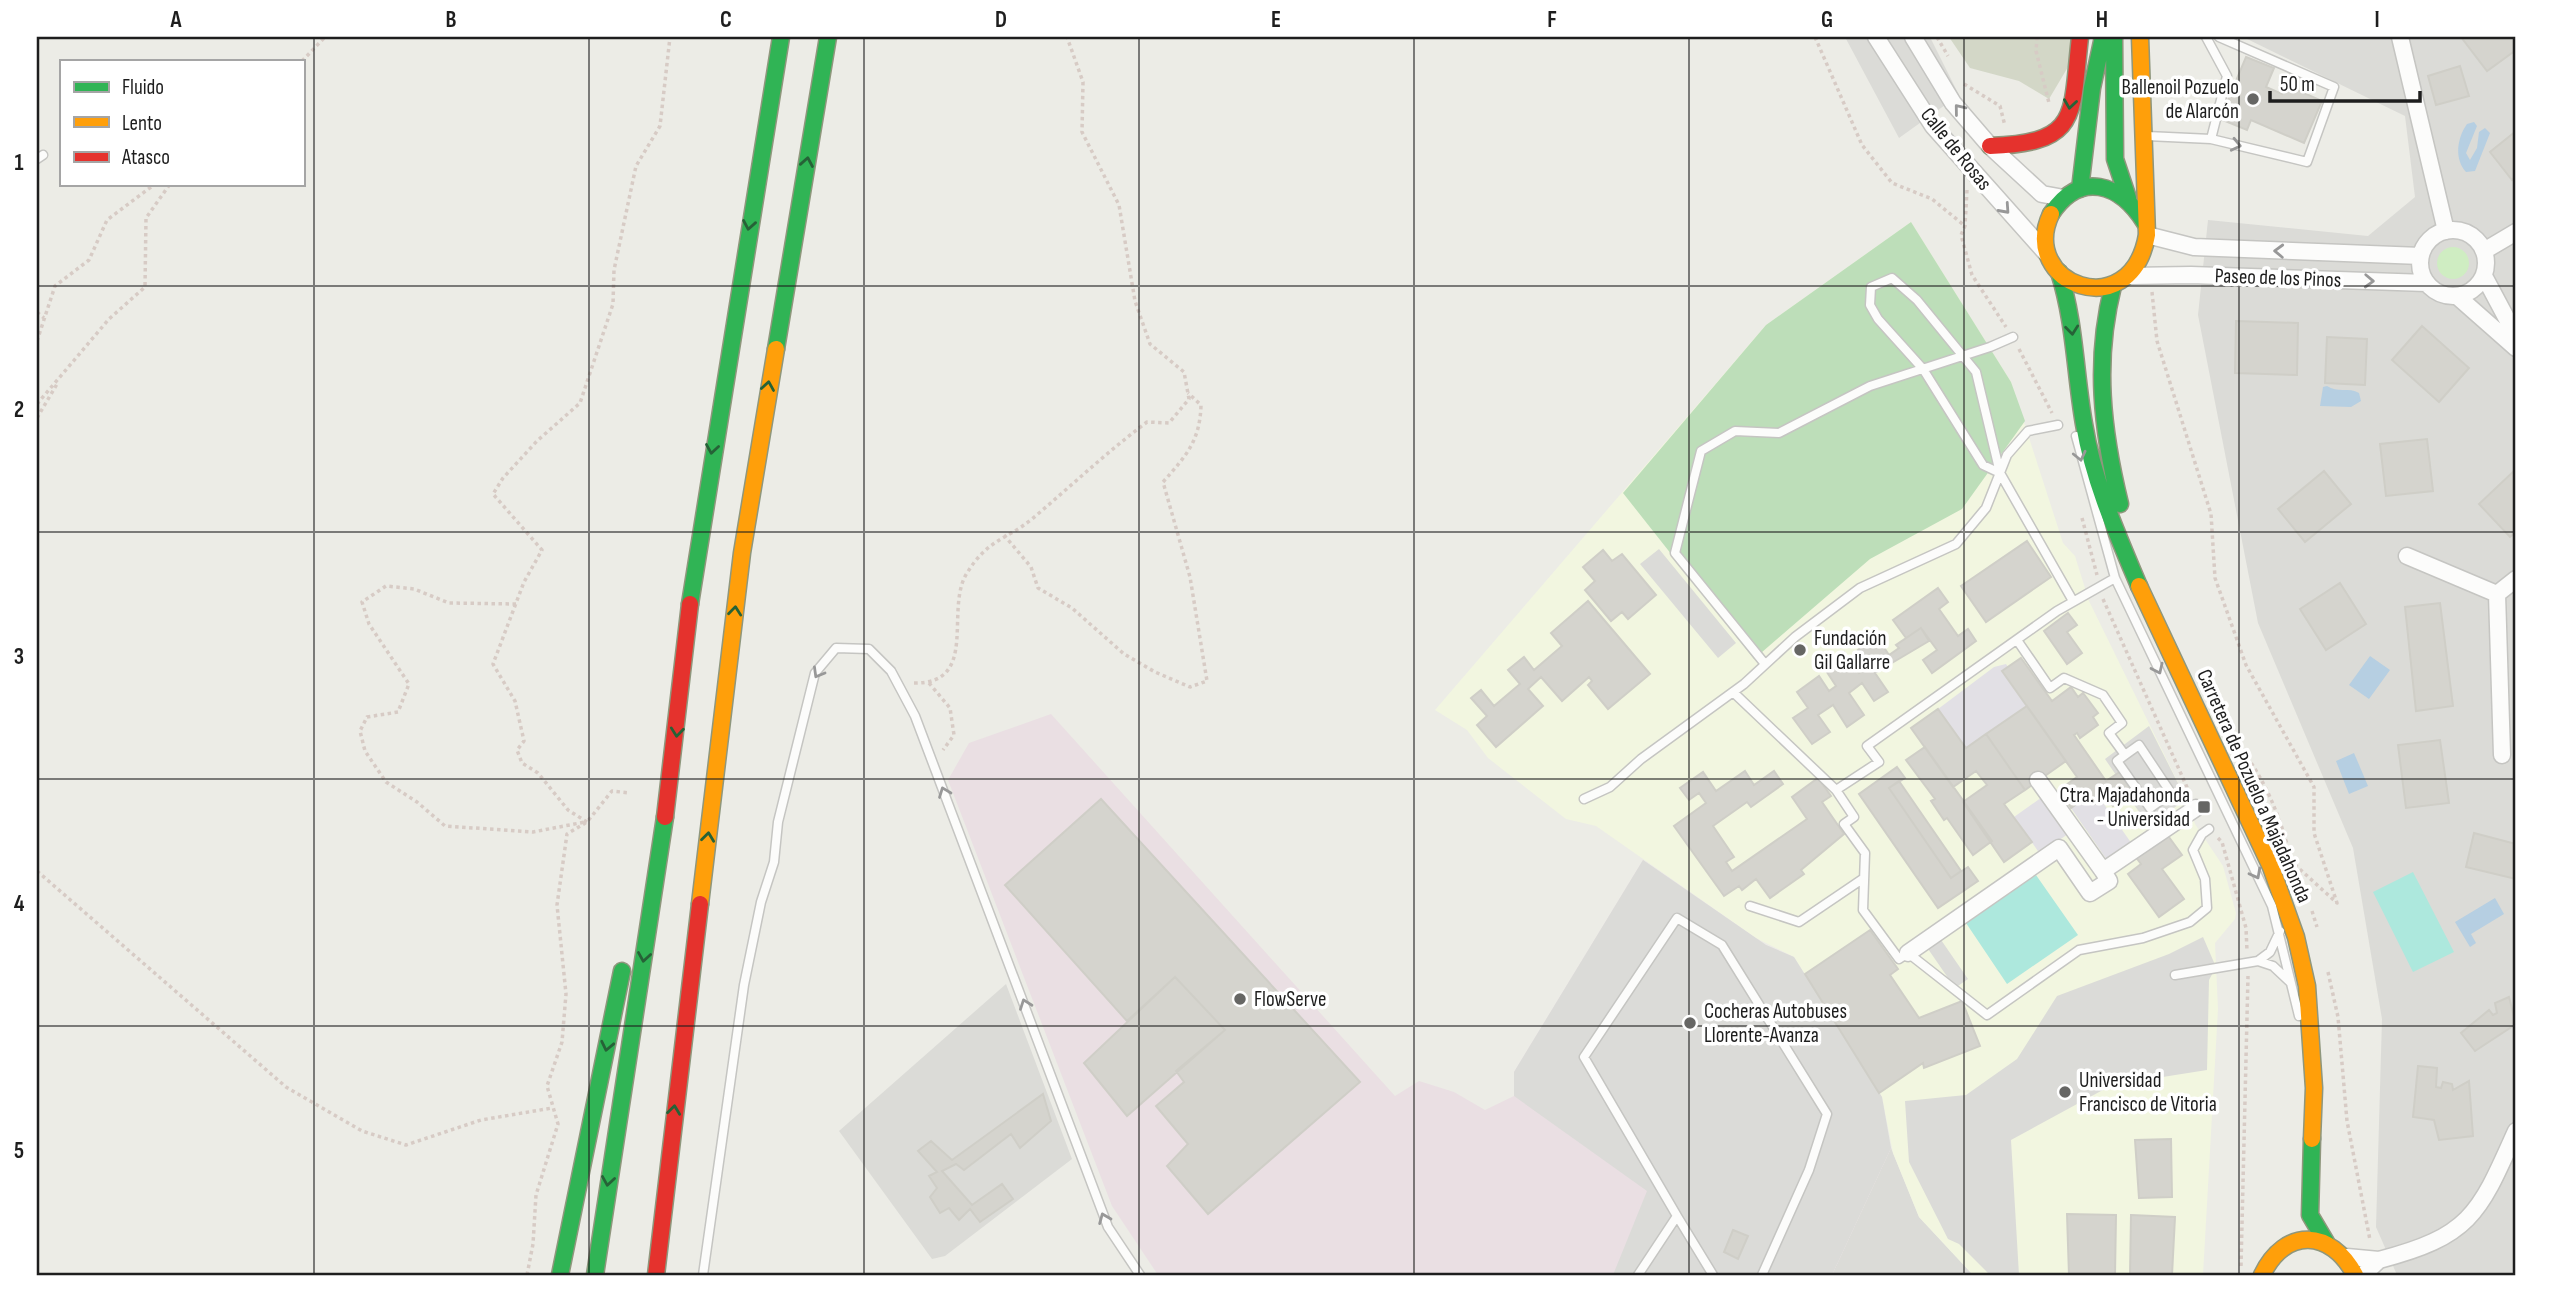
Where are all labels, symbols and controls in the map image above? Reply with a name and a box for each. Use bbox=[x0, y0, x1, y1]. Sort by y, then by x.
text: A bbox=[170, 6, 183, 34]
text: B bbox=[446, 6, 457, 34]
text: C bbox=[720, 6, 732, 34]
text: D bbox=[995, 6, 1007, 34]
text: E bbox=[1271, 6, 1281, 34]
text: F bbox=[1547, 6, 1557, 34]
text: G bbox=[1821, 6, 1833, 34]
text: H bbox=[2096, 6, 2108, 34]
text: I bbox=[2374, 6, 2380, 34]
legend bbox=[60, 60, 304, 186]
scale bar bbox=[2270, 60, 2420, 104]
text: 50 m bbox=[2280, 72, 2315, 97]
text: Fluido bbox=[122, 75, 164, 100]
place label: Ballenoil Pozuelo de Alarcón bbox=[2122, 75, 2239, 124]
marker: Ballenoil Pozuelo de Alarcón bbox=[2245, 91, 2261, 107]
one-way arrow bbox=[2063, 98, 2078, 110]
street label: Calle de Rosas bbox=[1915, 103, 1997, 195]
one-way arrow bbox=[1954, 104, 1967, 116]
text: Lento bbox=[122, 111, 162, 136]
one-way arrow bbox=[2230, 137, 2242, 151]
text: Atasco bbox=[121, 145, 170, 170]
text: 1 bbox=[14, 149, 24, 177]
one-way arrow bbox=[799, 156, 814, 168]
one-way arrow bbox=[1997, 201, 2009, 214]
one-way arrow bbox=[742, 219, 757, 231]
one-way arrow bbox=[2273, 243, 2284, 258]
street label: Paseo de los Pinos bbox=[2214, 263, 2342, 293]
one-way arrow bbox=[2364, 274, 2375, 289]
one-way arrow bbox=[2064, 324, 2079, 335]
one-way arrow bbox=[760, 380, 775, 392]
text: 2 bbox=[14, 396, 24, 424]
one-way arrow bbox=[705, 443, 720, 455]
one-way arrow bbox=[2072, 450, 2086, 462]
one-way arrow bbox=[728, 605, 743, 617]
place label: Fundación Gil Gallarre bbox=[1814, 626, 1890, 675]
marker: Fundación Gil Gallarre bbox=[1792, 642, 1808, 658]
text: 3 bbox=[14, 643, 24, 671]
one-way arrow bbox=[2150, 662, 2164, 674]
one-way arrow bbox=[813, 665, 826, 678]
street label: Carretera de Pozuelo a Majadahonda bbox=[2191, 666, 2317, 906]
one-way arrow bbox=[669, 726, 684, 738]
place label: Ctra. Majadahonda - Universidad bbox=[2060, 783, 2190, 832]
one-way arrow bbox=[939, 786, 953, 798]
marker: Ctra. Majadahonda - Universidad bbox=[2196, 799, 2212, 815]
one-way arrow bbox=[700, 831, 715, 843]
one-way arrow bbox=[2248, 866, 2261, 879]
text: 4 bbox=[14, 890, 25, 918]
one-way arrow bbox=[637, 951, 652, 963]
place label: FlowServe bbox=[1254, 987, 1326, 1012]
marker: FlowServe bbox=[1232, 991, 1248, 1007]
one-way arrow bbox=[1019, 999, 1033, 1011]
place label: Cocheras Autobuses Llorente-Avanza bbox=[1704, 999, 1847, 1048]
marker: Cocheras Autobuses Llorente-Avanza bbox=[1682, 1015, 1698, 1031]
one-way arrow bbox=[601, 1040, 616, 1052]
place label: Universidad Francisco de Vitoria bbox=[2079, 1068, 2217, 1117]
marker: Universidad Francisco de Vitoria bbox=[2057, 1084, 2073, 1100]
one-way arrow bbox=[667, 1104, 682, 1116]
text: 5 bbox=[14, 1137, 24, 1165]
one-way arrow bbox=[601, 1175, 616, 1187]
one-way arrow bbox=[1099, 1212, 1113, 1224]

